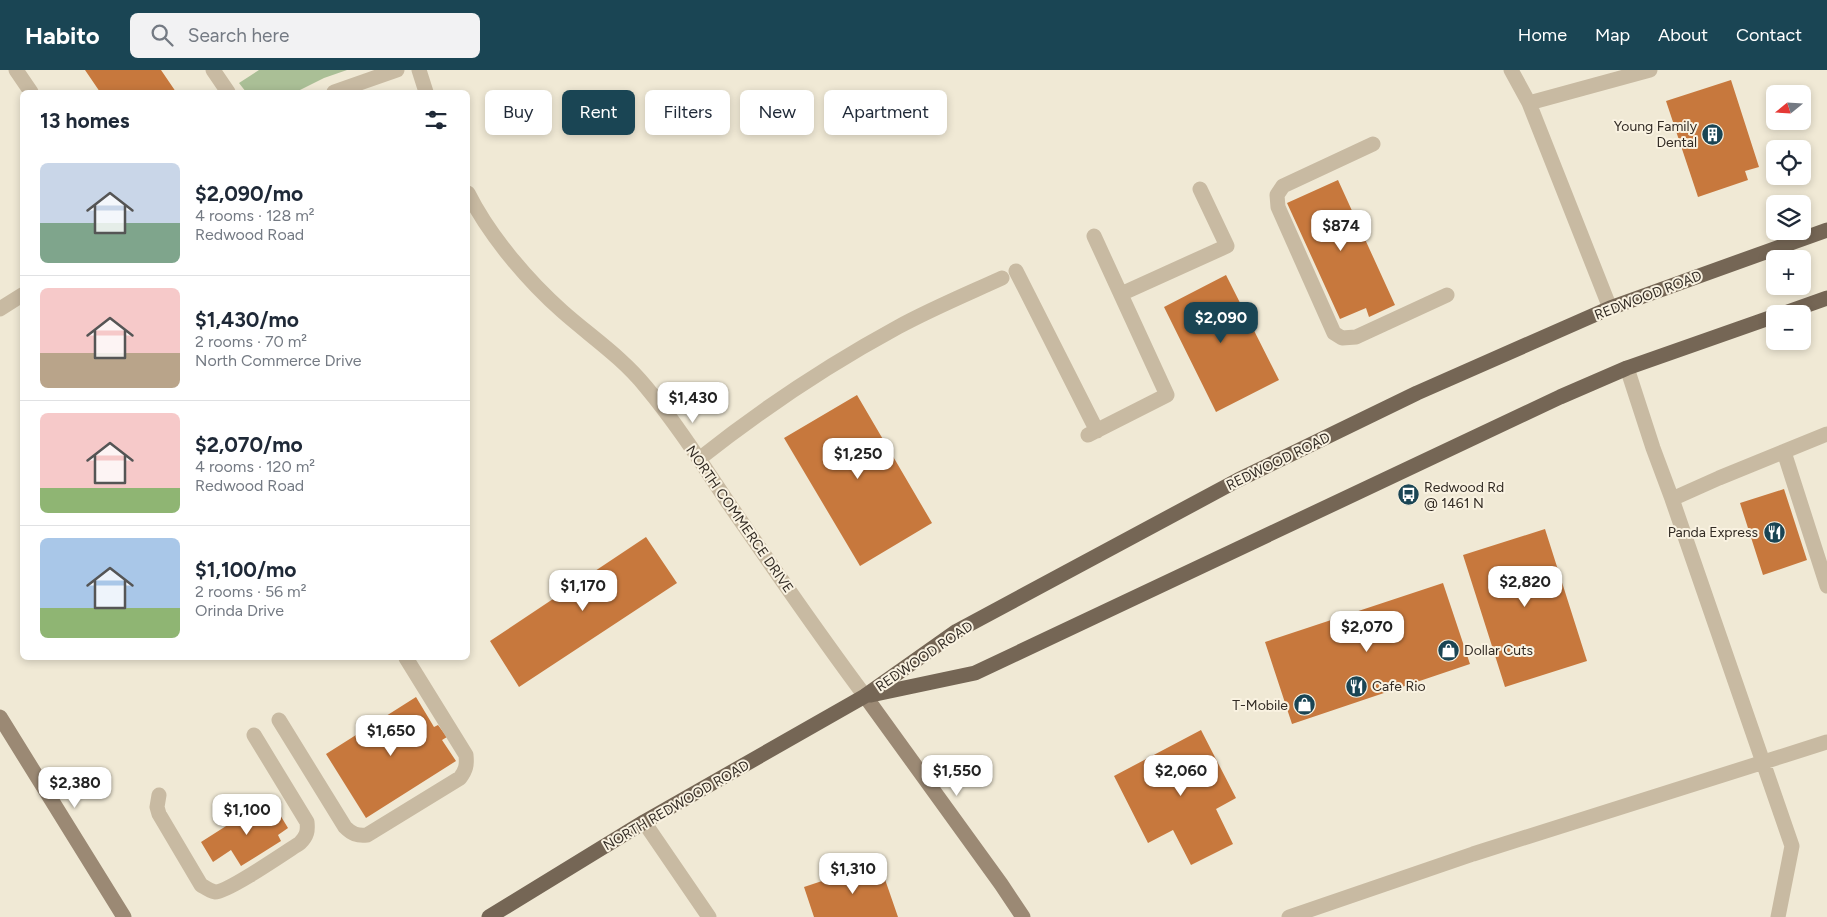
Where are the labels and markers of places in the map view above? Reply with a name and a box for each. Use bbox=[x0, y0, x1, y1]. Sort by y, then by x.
place label: Young Family Dental bbox=[1614, 118, 1698, 151]
building icon: Young Family Dental bbox=[1701, 122, 1725, 146]
pin: $874 bbox=[1311, 210, 1371, 252]
pin: $2,090 bbox=[1180, 302, 1262, 344]
pin: $1,430 bbox=[652, 382, 734, 424]
pin: $1,250 bbox=[817, 438, 899, 480]
place label: Redwood Rd @ 1461 N bbox=[1424, 479, 1504, 512]
bus stop icon: Redwood Rd @ 1461 N bbox=[1396, 483, 1420, 507]
restaurant icon: Panda Express bbox=[1762, 520, 1786, 544]
place label: Panda Express bbox=[1668, 524, 1758, 541]
pin: $2,820 bbox=[1484, 566, 1566, 608]
pin: $1,170 bbox=[542, 570, 624, 612]
pin: $2,070 bbox=[1326, 610, 1408, 653]
shop icon: Dollar Cuts bbox=[1436, 638, 1460, 662]
place label: Dollar Cuts bbox=[1464, 642, 1533, 659]
restaurant icon: Cafe Rio bbox=[1344, 674, 1368, 698]
place label: Cafe Rio bbox=[1372, 678, 1426, 695]
shop icon: T-Mobile bbox=[1292, 693, 1316, 717]
place label: T-Mobile bbox=[1232, 697, 1288, 714]
pin: $1,650 bbox=[350, 714, 432, 757]
pin: $1,550 bbox=[916, 754, 998, 797]
pin: $2,060 bbox=[1140, 754, 1222, 797]
pin: $2,380 bbox=[34, 766, 116, 809]
pin: $1,100 bbox=[206, 794, 288, 836]
pin: $1,310 bbox=[812, 852, 894, 895]

